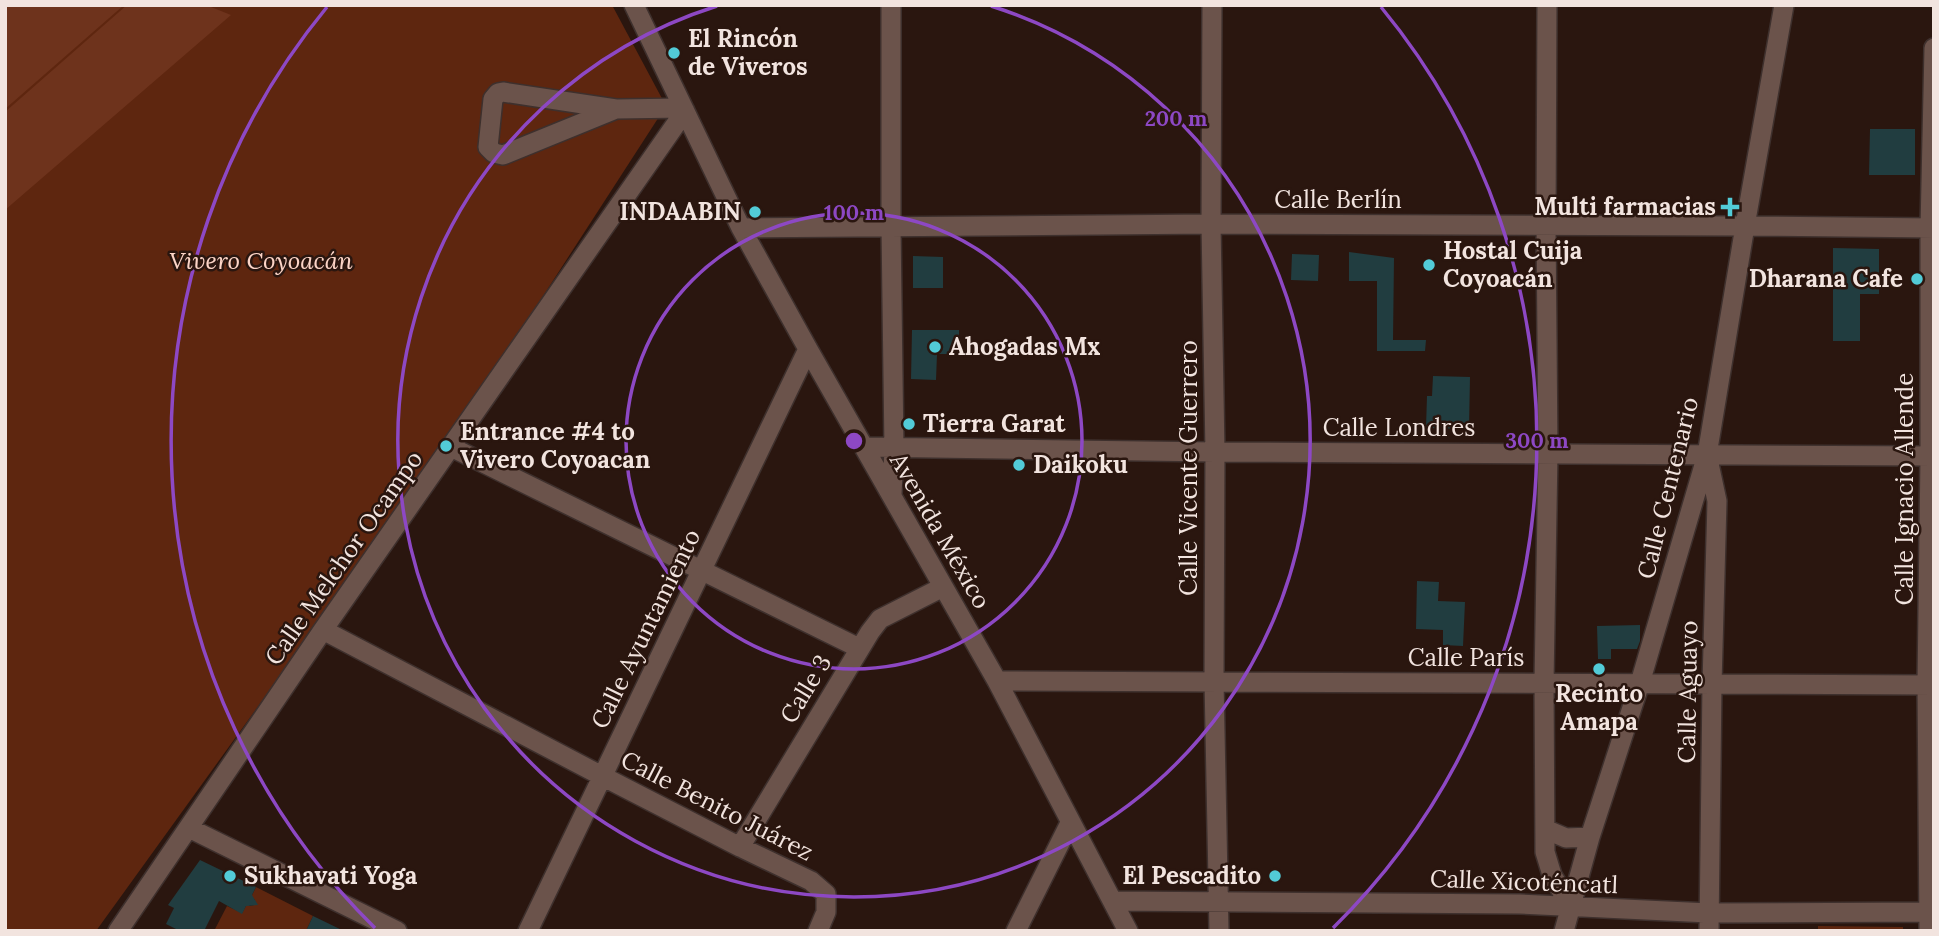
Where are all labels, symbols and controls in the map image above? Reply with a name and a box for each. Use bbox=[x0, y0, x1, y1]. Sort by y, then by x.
place label: El Rincón de Viveros bbox=[688, 23, 808, 82]
marker: El Rincón de Viveros bbox=[666, 45, 682, 61]
text: 200 m bbox=[1145, 105, 1207, 132]
street label: Calle Berlín bbox=[1274, 184, 1402, 215]
place label: Multi farmacias bbox=[1534, 191, 1716, 222]
place label: INDAABIN bbox=[620, 196, 741, 227]
text: 100 m bbox=[824, 199, 884, 226]
marker: Multi farmacias bbox=[1722, 199, 1738, 215]
marker: INDAABIN bbox=[747, 204, 763, 220]
place label: Hostal Cuija Coyoacán bbox=[1443, 235, 1583, 294]
park label: Vivero Coyoacán bbox=[169, 245, 353, 276]
marker: Hostal Cuija Coyoacán bbox=[1421, 257, 1437, 273]
place label: Dharana Cafe bbox=[1749, 263, 1903, 294]
marker: Dharana Cafe bbox=[1909, 271, 1925, 287]
place label: Ahogadas Mx bbox=[949, 331, 1100, 362]
marker: Ahogadas Mx bbox=[927, 339, 943, 355]
street label: Calle Vicente Guerrero bbox=[1173, 340, 1204, 596]
street label: Calle Ignacio Allende bbox=[1889, 373, 1920, 605]
street label: Calle Centenario bbox=[1630, 394, 1705, 582]
place label: Tierra Garat bbox=[923, 408, 1067, 439]
street label: Calle Londres bbox=[1323, 412, 1475, 443]
place label: Entrance #4 to Vivero Coyoacan bbox=[460, 416, 650, 475]
marker: Tierra Garat bbox=[901, 416, 917, 432]
text: 300 m bbox=[1505, 427, 1569, 454]
centre of rings bbox=[842, 429, 866, 453]
marker: Entrance #4 to Vivero Coyoacan bbox=[438, 438, 454, 454]
street label: Calle Melchor Ocampo bbox=[258, 445, 429, 671]
street label: Avenida México bbox=[883, 446, 998, 614]
place label: Daikoku bbox=[1033, 449, 1128, 480]
marker: Daikoku bbox=[1011, 457, 1027, 473]
street label: Calle Ayuntamiento bbox=[584, 524, 707, 734]
street label: Calle Aguayo bbox=[1671, 620, 1704, 764]
street label: Calle París bbox=[1408, 642, 1524, 673]
street label: Calle 3 bbox=[773, 649, 838, 729]
marker: Recinto Amapa bbox=[1591, 661, 1607, 677]
place label: Recinto Amapa bbox=[1555, 678, 1643, 737]
street label: Calle Benito Juárez bbox=[616, 744, 819, 867]
place label: Sukhavati Yoga bbox=[244, 860, 418, 891]
place label: El Pescadito bbox=[1122, 860, 1261, 891]
street label: Calle Xicoténcatl bbox=[1429, 863, 1619, 900]
marker: Sukhavati Yoga bbox=[222, 868, 238, 884]
marker: El Pescadito bbox=[1267, 868, 1283, 884]

